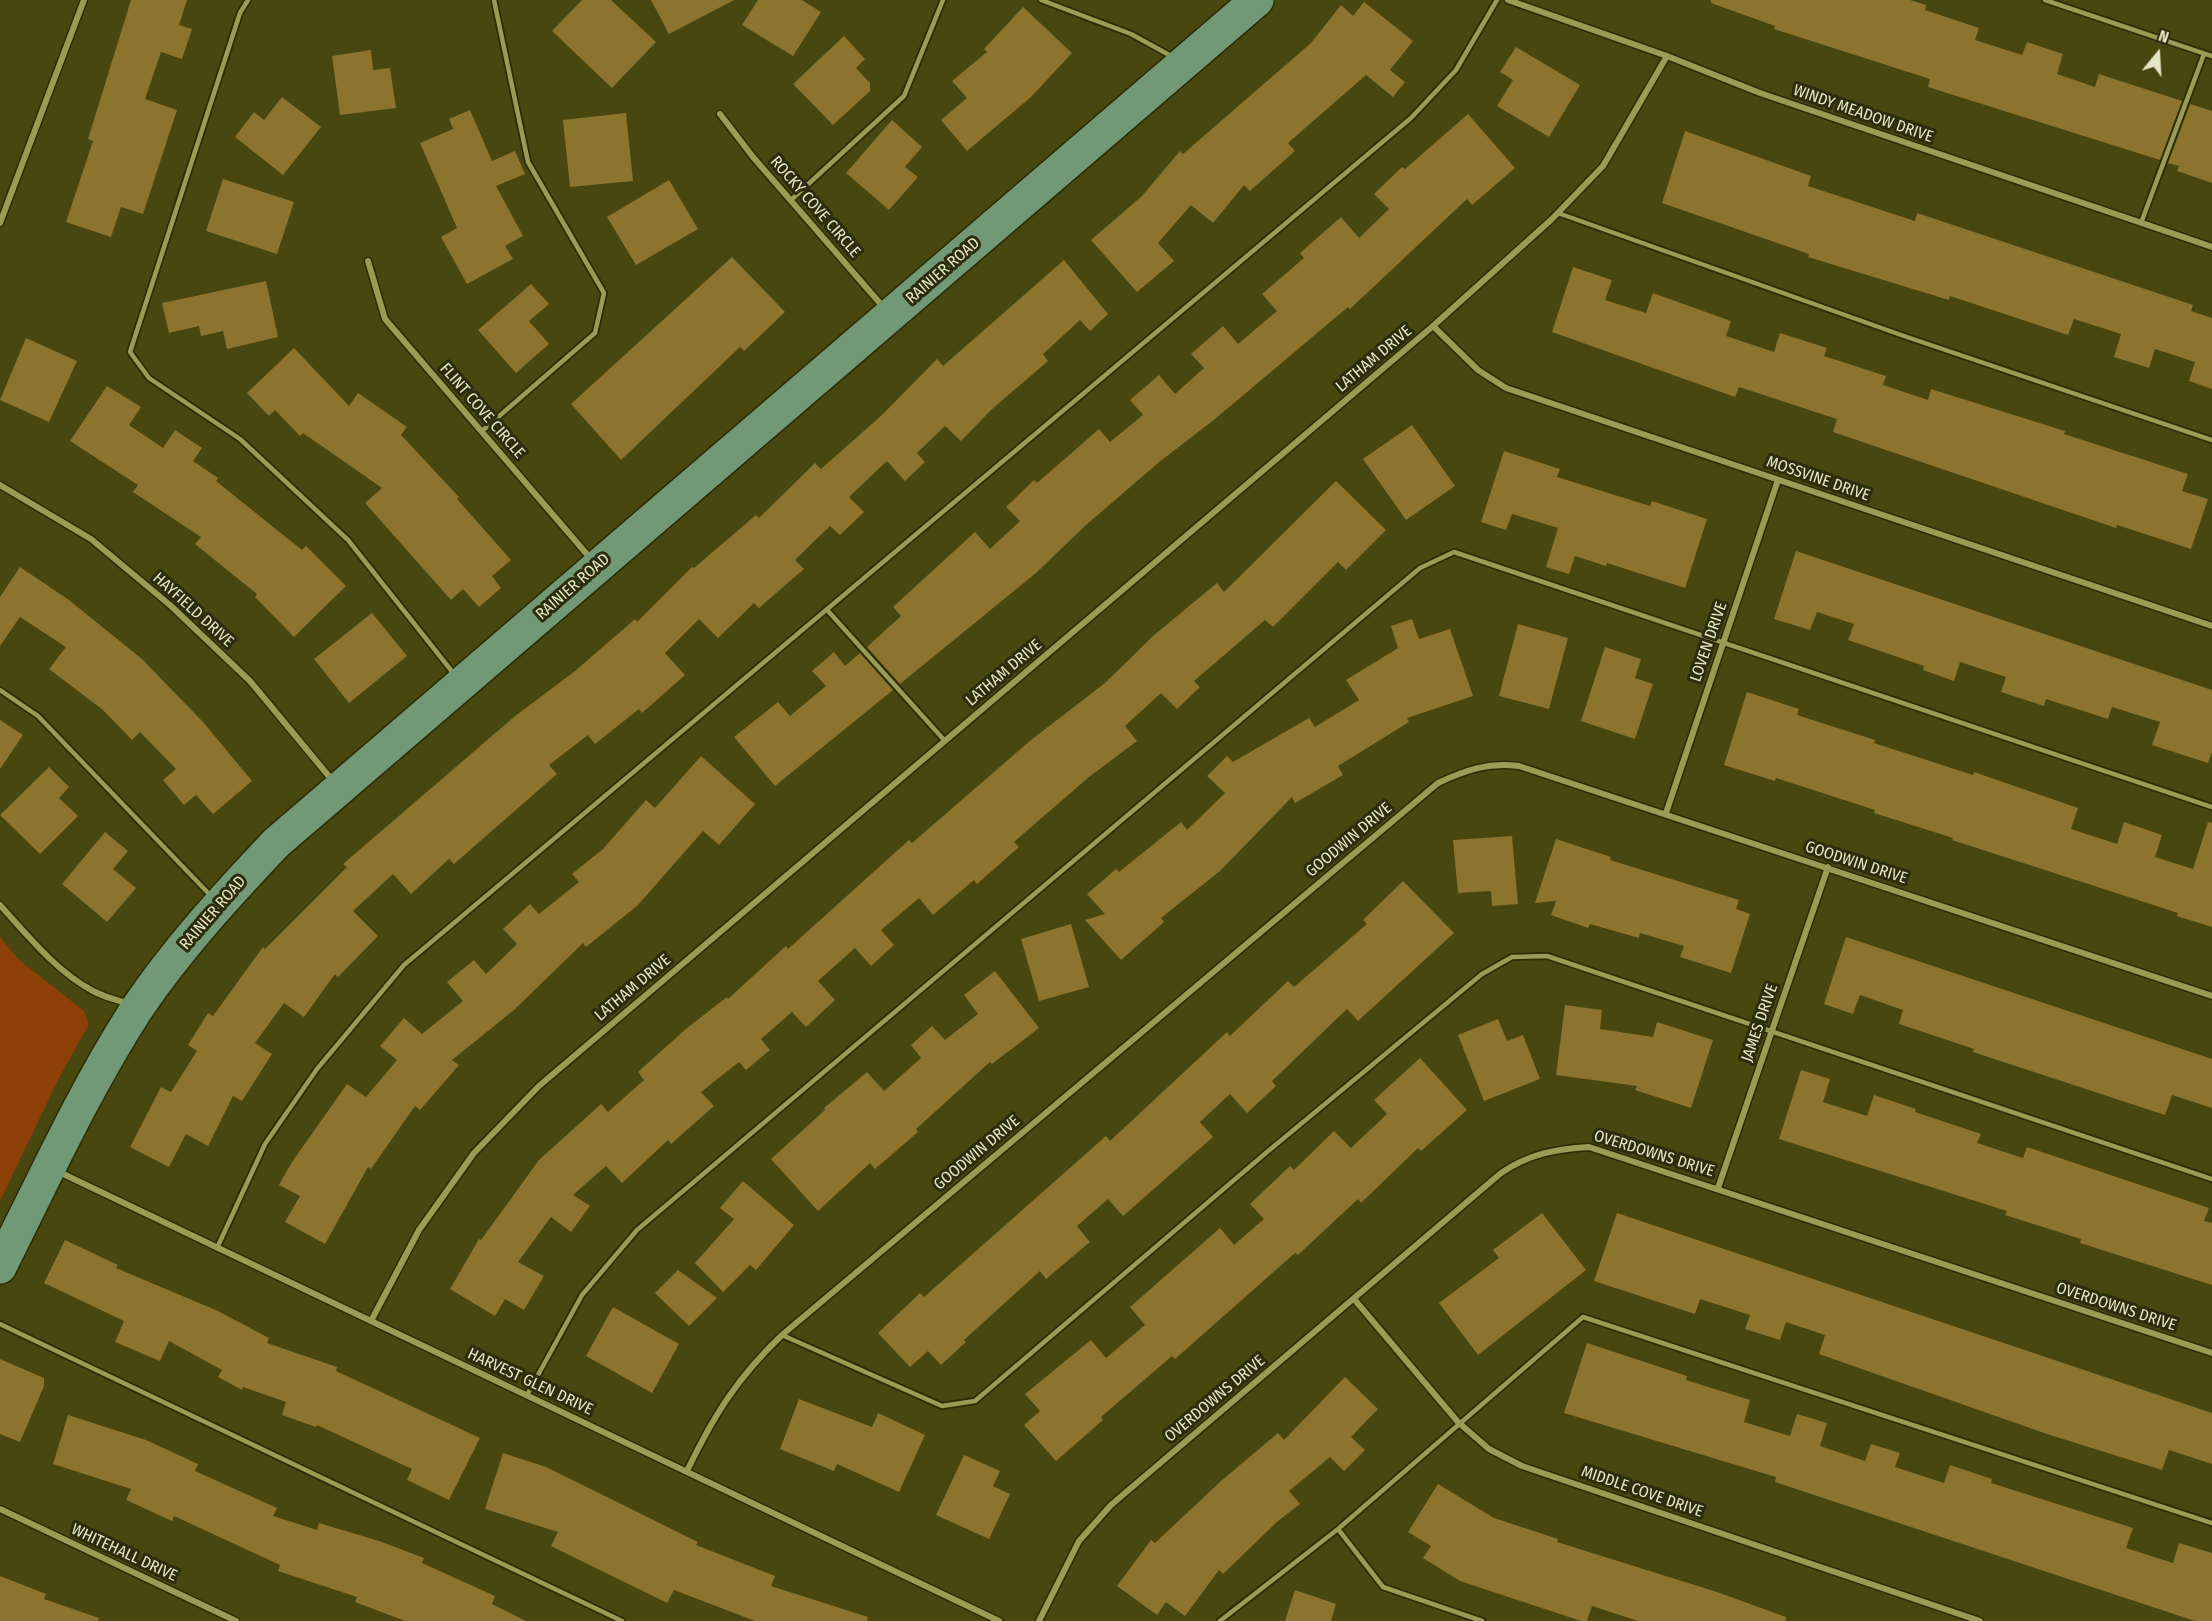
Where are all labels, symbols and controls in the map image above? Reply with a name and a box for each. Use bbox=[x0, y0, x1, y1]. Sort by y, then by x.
north arrow bbox=[2128, 24, 2188, 84]
text: N bbox=[2156, 26, 2171, 47]
street label: WINDY MEADOW DRIVE bbox=[1791, 81, 1935, 147]
street label: ROCKY COVE CIRCLE bbox=[766, 152, 864, 262]
street label: RAINIER ROAD bbox=[902, 234, 984, 308]
street label: LATHAM DRIVE bbox=[1332, 322, 1416, 396]
street label: FLINT COVE CIRCLE bbox=[435, 359, 529, 463]
street label: MOSSVINE DRIVE bbox=[1764, 452, 1872, 506]
street label: RAINIER ROAD bbox=[532, 550, 614, 624]
street label: HAYFIELD DRIVE bbox=[149, 569, 237, 651]
street label: LOVEN DRIVE bbox=[1686, 599, 1732, 685]
street label: LATHAM DRIVE bbox=[962, 636, 1046, 710]
street label: GOODWIN DRIVE bbox=[1302, 799, 1396, 881]
street label: GOODWIN DRIVE bbox=[1803, 837, 1909, 889]
street label: RAINIER ROAD bbox=[176, 872, 250, 954]
street label: LATHAM DRIVE bbox=[591, 951, 675, 1025]
street label: JAMES DRIVE bbox=[1738, 982, 1782, 1064]
street label: GOODWIN DRIVE bbox=[930, 1112, 1024, 1194]
street label: OVERDOWNS DRIVE bbox=[1591, 1127, 1717, 1181]
street label: OVERDOWNS DRIVE bbox=[2054, 1279, 2178, 1335]
street label: HARVEST GLEN DRIVE bbox=[464, 1345, 596, 1419]
street label: OVERDOWNS DRIVE bbox=[1161, 1351, 1269, 1447]
street label: MIDDLE COVE DRIVE bbox=[1579, 1462, 1705, 1522]
street label: WHITEHALL DRIVE bbox=[68, 1520, 180, 1586]

